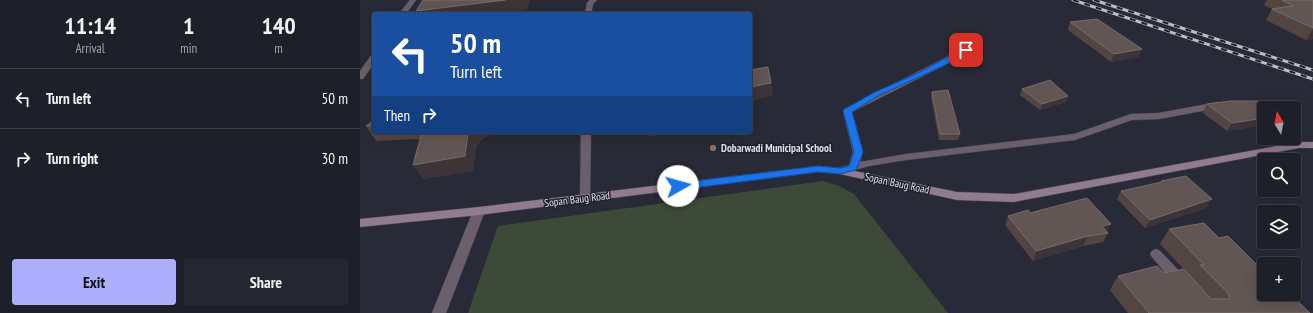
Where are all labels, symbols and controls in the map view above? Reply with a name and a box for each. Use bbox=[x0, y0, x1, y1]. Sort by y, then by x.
text: 11:14 bbox=[64, 10, 116, 41]
text: 1 bbox=[183, 10, 194, 41]
text: 140 bbox=[261, 10, 296, 41]
text: 50 m bbox=[450, 24, 501, 61]
icon: left bbox=[384, 28, 436, 80]
pin bbox=[949, 33, 983, 67]
icon: arrive bbox=[955, 39, 977, 61]
text: Arrival bbox=[75, 40, 105, 57]
text: min bbox=[180, 40, 197, 57]
text: m bbox=[274, 40, 283, 57]
text: Turn left bbox=[450, 60, 502, 83]
icon: left bbox=[12, 88, 34, 110]
text: Turn left bbox=[46, 89, 91, 108]
text: 50 m bbox=[322, 89, 348, 108]
north arrow bbox=[1257, 101, 1301, 145]
map controls bbox=[1257, 101, 1301, 301]
icon: right bbox=[418, 104, 440, 126]
text: Then bbox=[384, 106, 410, 125]
place label: Dobarwadi Municipal School bbox=[721, 141, 832, 155]
marker: Dobarwadi Municipal School bbox=[708, 143, 718, 153]
icon: right bbox=[12, 148, 34, 170]
text: Turn right bbox=[46, 149, 98, 168]
text: 30 m bbox=[322, 149, 348, 168]
button: search bbox=[1257, 153, 1301, 197]
position arrow bbox=[657, 165, 699, 207]
street label: Sopan Baug Road bbox=[863, 169, 931, 197]
street label: Sopan Baug Road bbox=[543, 188, 611, 210]
button: layers bbox=[1257, 205, 1301, 249]
button: + bbox=[1257, 257, 1301, 301]
button: Exit bbox=[12, 259, 176, 305]
button: Share bbox=[184, 259, 348, 305]

